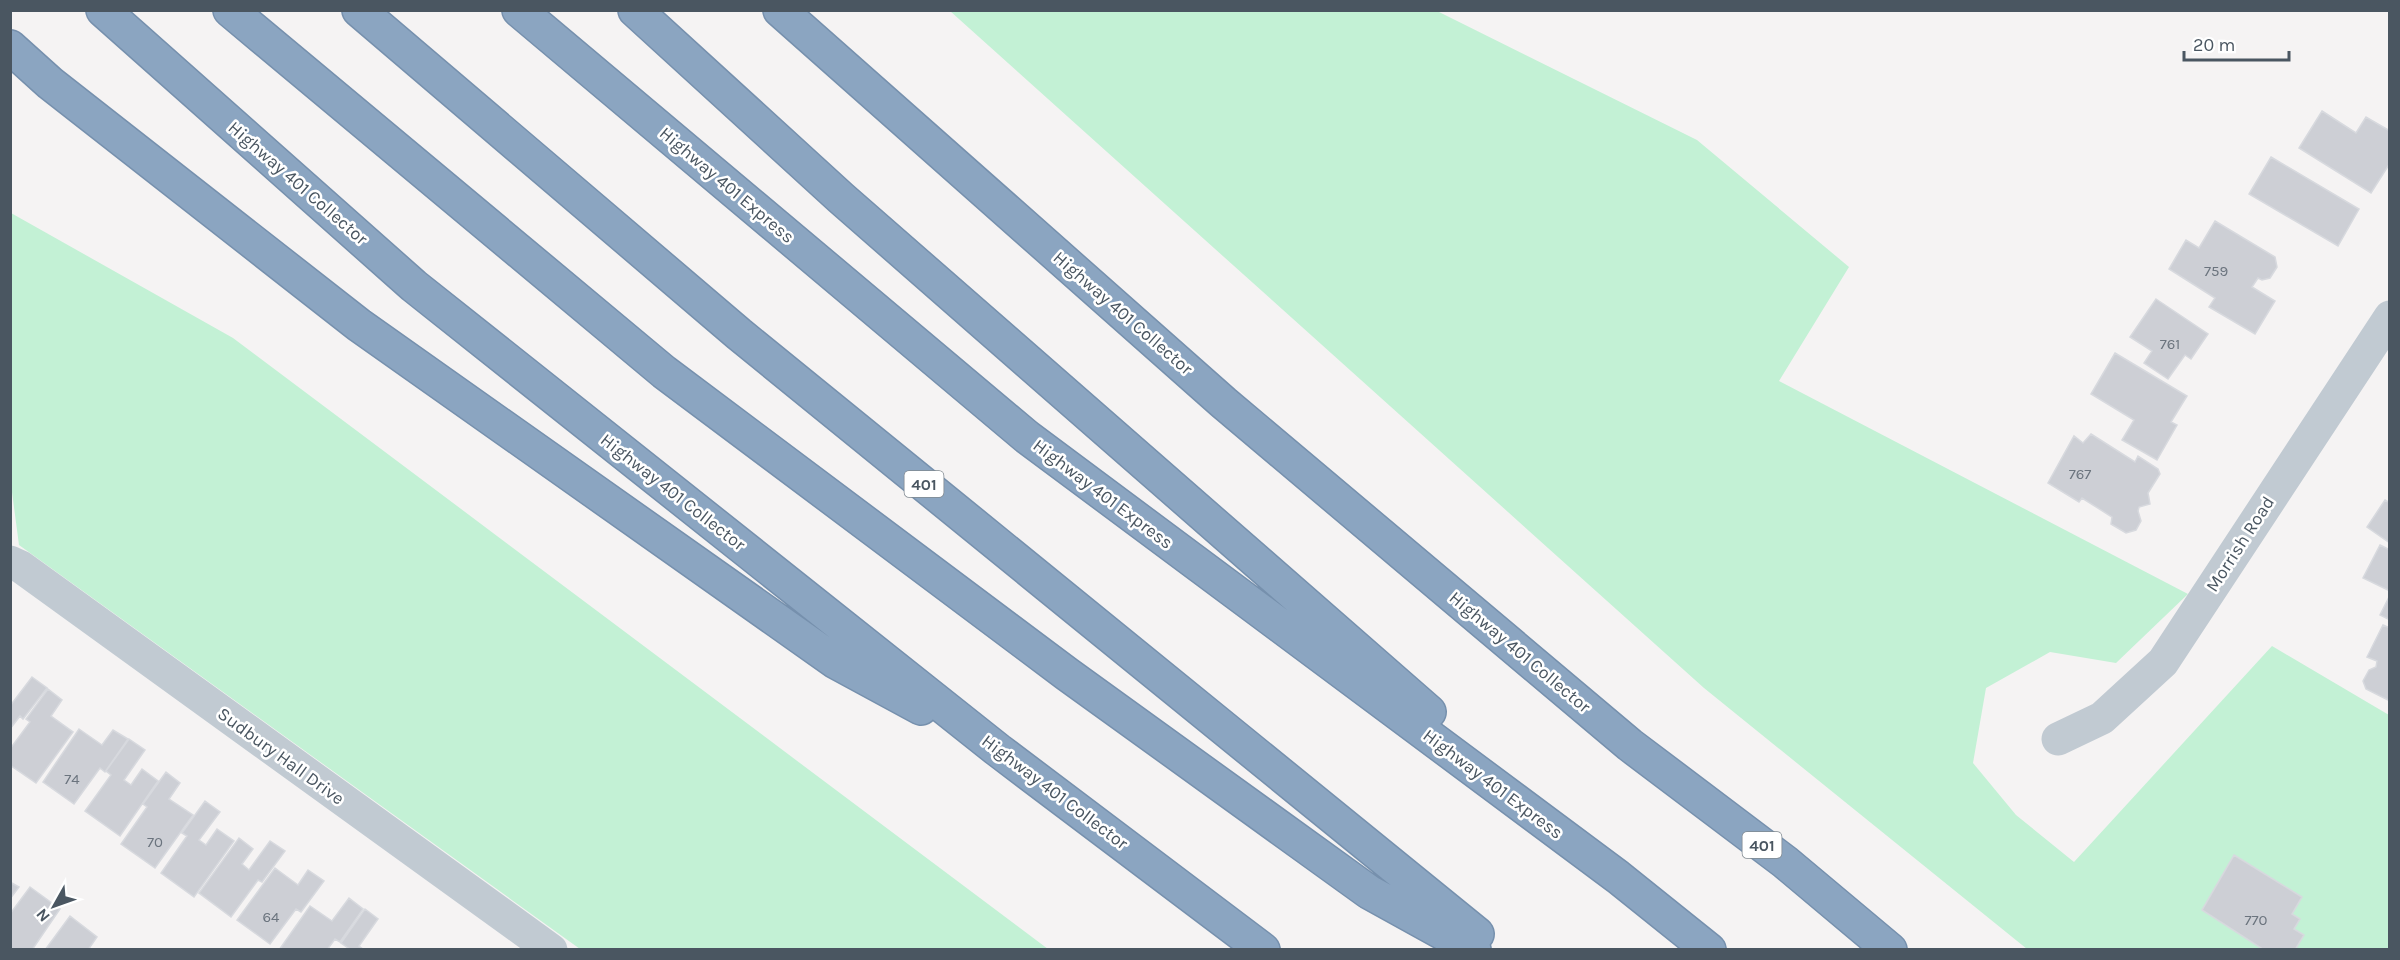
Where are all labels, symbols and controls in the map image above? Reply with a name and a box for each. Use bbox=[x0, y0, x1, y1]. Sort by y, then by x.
scale bar bbox=[2184, 24, 2289, 62]
text: 20 m bbox=[2193, 34, 2235, 56]
street label: Highway 401 Collector bbox=[224, 116, 373, 250]
street label: Highway 401 Express bbox=[655, 122, 799, 248]
street label: Highway 401 Collector bbox=[1049, 246, 1198, 380]
house number: 759 bbox=[2204, 262, 2228, 280]
house number: 761 bbox=[2160, 335, 2180, 353]
street label: Highway 401 Collector bbox=[596, 429, 750, 556]
street label: Highway 401 Express bbox=[1029, 434, 1177, 554]
house number: 767 bbox=[2069, 465, 2091, 483]
road number: 401 bbox=[904, 471, 944, 497]
street label: Morrish Road bbox=[2201, 492, 2279, 596]
street label: Highway 401 Collector bbox=[1445, 586, 1595, 718]
street label: Sudbury Hall Drive bbox=[213, 703, 349, 809]
street label: Highway 401 Express bbox=[1419, 724, 1567, 844]
street label: Highway 401 Collector bbox=[977, 730, 1133, 855]
house number: 74 bbox=[64, 770, 80, 788]
road number: 401 bbox=[1742, 832, 1782, 858]
house number: 70 bbox=[147, 833, 163, 851]
north arrow bbox=[24, 876, 84, 936]
text: N bbox=[32, 905, 54, 926]
house number: 64 bbox=[263, 908, 280, 926]
house number: 770 bbox=[2245, 911, 2268, 929]

